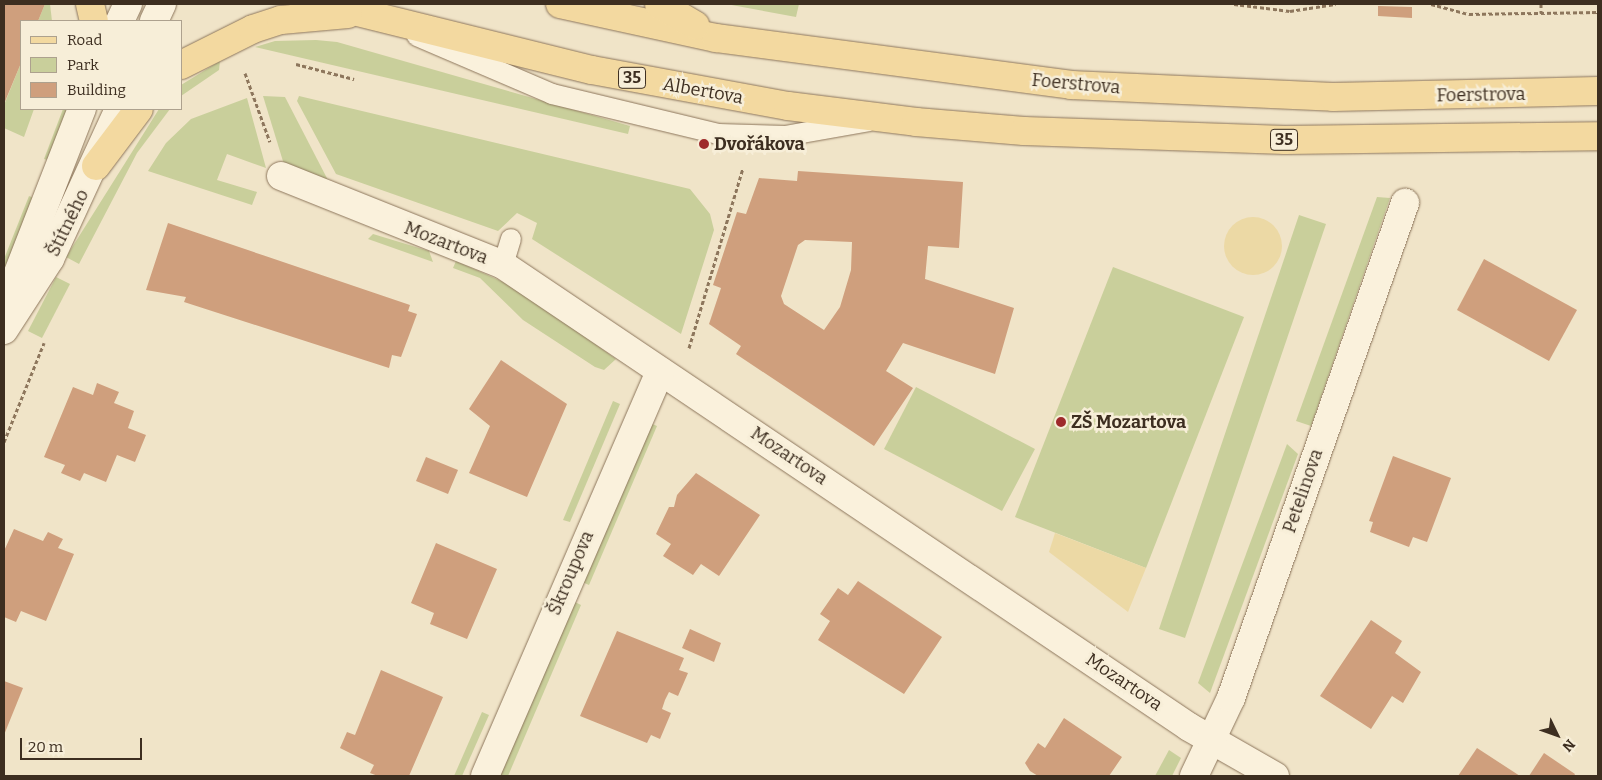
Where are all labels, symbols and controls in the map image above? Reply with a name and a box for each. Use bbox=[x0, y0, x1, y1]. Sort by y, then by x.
legend bbox=[20, 20, 182, 110]
text: Road bbox=[67, 31, 102, 49]
text: Park bbox=[67, 56, 99, 74]
road number: 35 bbox=[617, 64, 647, 92]
street label: Foerstrova bbox=[1031, 69, 1121, 99]
street label: Albertova bbox=[661, 73, 745, 109]
text: Building bbox=[67, 81, 126, 99]
street label: Foerstrova bbox=[1436, 83, 1526, 107]
road number: 35 bbox=[1269, 126, 1299, 154]
place label: Dvořákova bbox=[714, 133, 804, 155]
marker: Dvořákova bbox=[698, 138, 710, 150]
street label: Štítného bbox=[43, 186, 93, 260]
street label: Mozartova bbox=[401, 217, 491, 269]
place label: ZŠ Mozartova bbox=[1071, 411, 1186, 433]
marker: ZŠ Mozartova bbox=[1055, 416, 1067, 428]
street label: Mozartova bbox=[747, 422, 831, 490]
street label: Petelinova bbox=[1279, 446, 1327, 536]
street label: Škroupova bbox=[544, 528, 598, 618]
street label: Mozartova bbox=[1082, 648, 1166, 716]
north arrow bbox=[1532, 710, 1582, 760]
scale bar bbox=[22, 728, 145, 760]
text: N bbox=[1559, 736, 1578, 755]
text: 20 m bbox=[28, 738, 63, 756]

